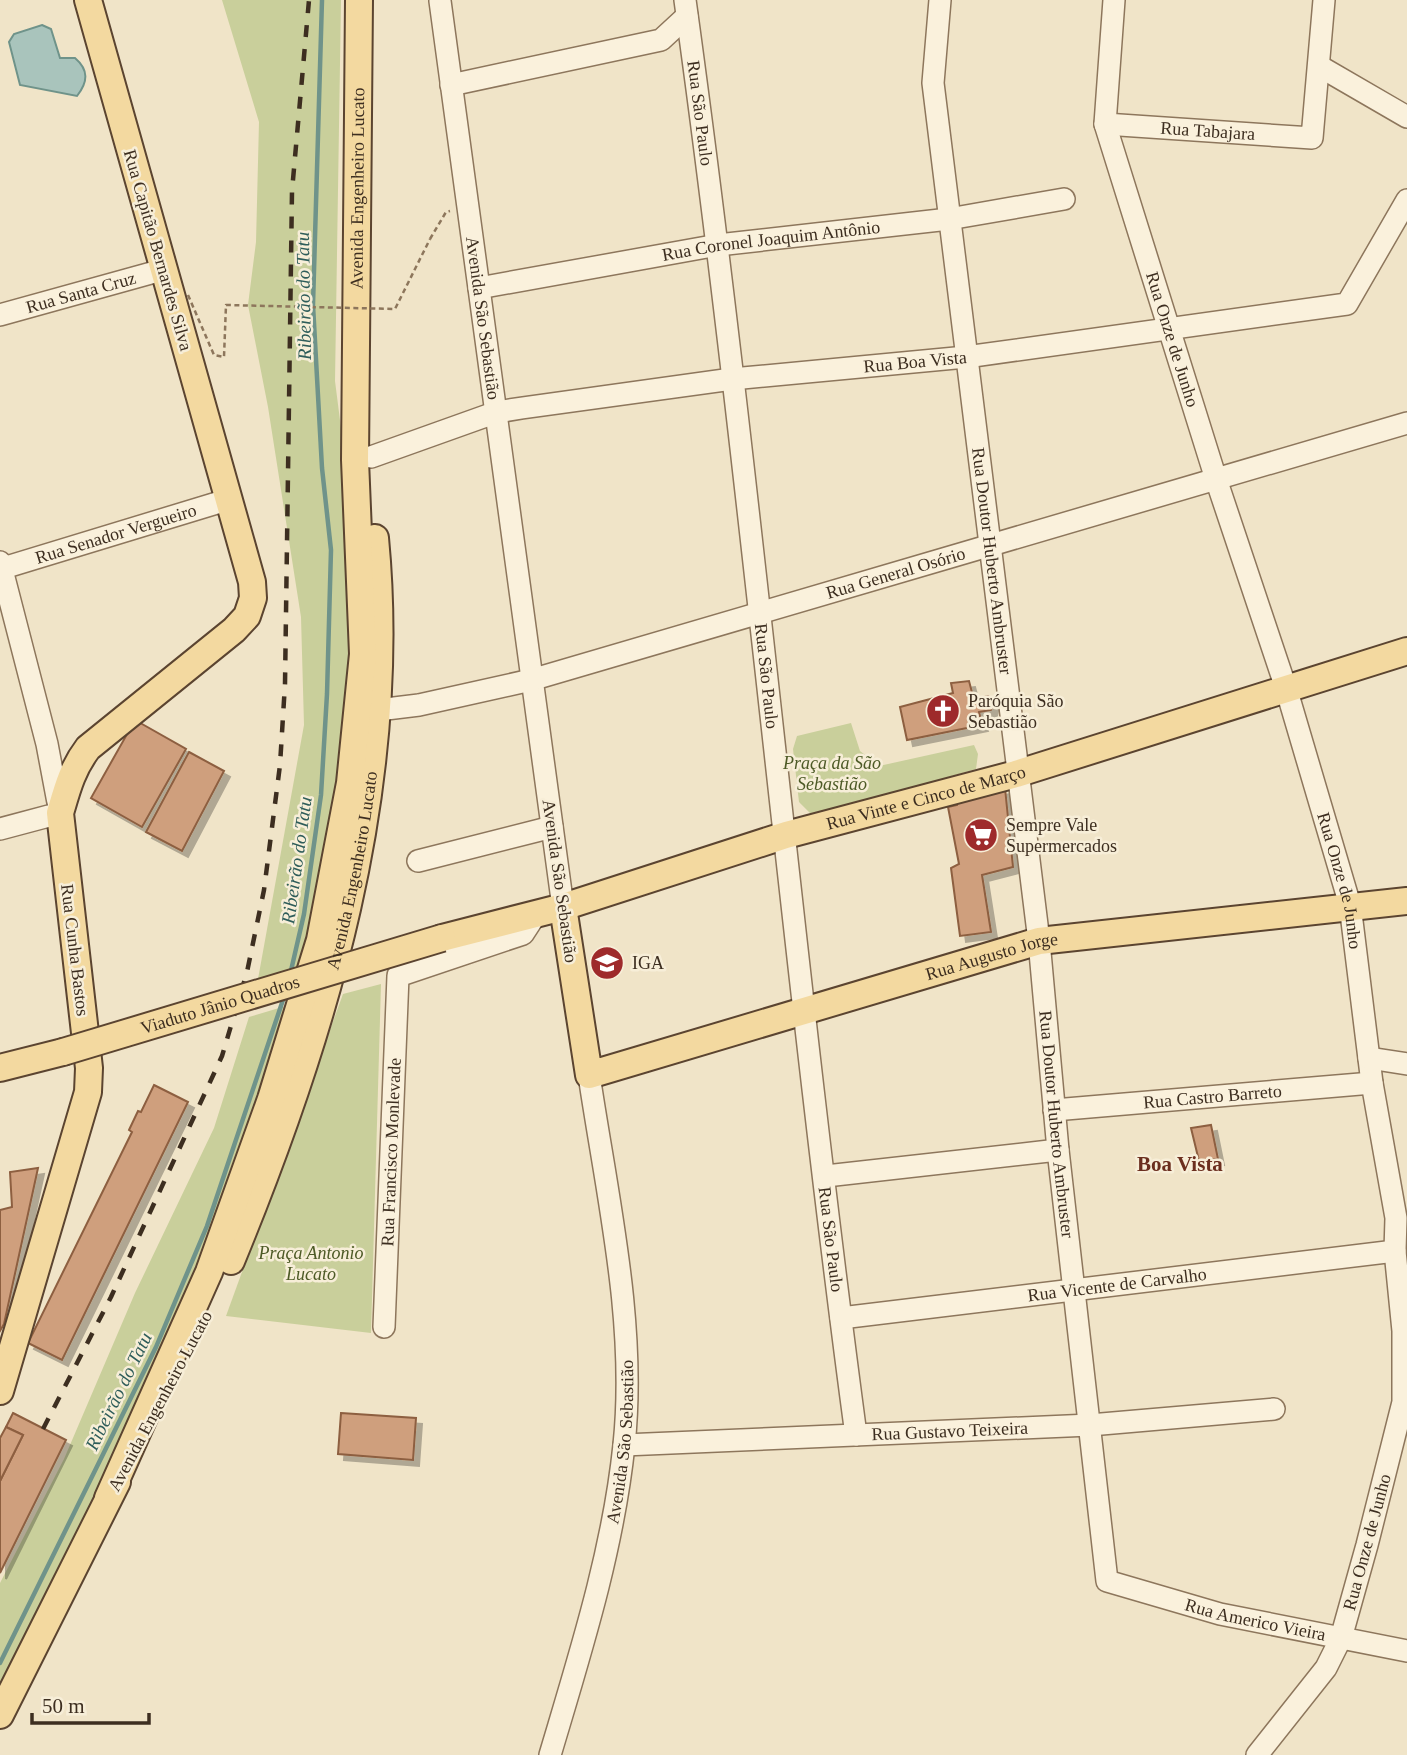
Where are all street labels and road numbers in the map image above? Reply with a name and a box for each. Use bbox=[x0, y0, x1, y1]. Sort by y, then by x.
street label: Rua São Paulo bbox=[683, 59, 717, 167]
street label: Avenida Engenheiro Lucato bbox=[346, 87, 368, 289]
street label: Rua Tabajara bbox=[1160, 118, 1256, 144]
street label: Rua Capitão Bernardes Silva bbox=[120, 147, 196, 353]
street label: Rua Coronel Joaquim Antônio bbox=[660, 217, 881, 265]
street label: Avenida São Sebastião bbox=[462, 235, 504, 401]
street label: Rua Santa Cruz bbox=[24, 268, 138, 317]
street label: Rua Onze de Junho bbox=[1142, 269, 1203, 409]
street label: Rua Boa Vista bbox=[863, 347, 968, 377]
street label: Rua Doutor Huberto Ambruster bbox=[968, 446, 1016, 676]
street label: Rua Senador Vergueiro bbox=[33, 500, 199, 568]
street label: Rua General Osório bbox=[824, 543, 968, 603]
street label: Rua São Paulo bbox=[751, 622, 782, 730]
street label: Rua Vinte e Cinco de Março bbox=[824, 762, 1028, 834]
street label: Avenida Engenheiro Lucato bbox=[322, 770, 381, 972]
street label: Avenida São Sebastião bbox=[539, 798, 581, 964]
street label: Rua Onze de Junho bbox=[1313, 810, 1365, 950]
street label: Rua Cunha Bastos bbox=[57, 883, 93, 1017]
street label: Rua Augusto Jorge bbox=[923, 929, 1059, 984]
street label: Viaduto Jânio Quadros bbox=[138, 971, 302, 1038]
street label: Rua Doutor Huberto Ambruster bbox=[1035, 1010, 1078, 1239]
street label: Rua Francisco Monlevade bbox=[377, 1057, 405, 1247]
street label: Rua Castro Barreto bbox=[1142, 1081, 1283, 1112]
street label: Rua São Paulo bbox=[815, 1186, 847, 1293]
street label: Rua Vicente de Carvalho bbox=[1026, 1264, 1208, 1305]
street label: Avenida Engenheiro Lucato bbox=[104, 1307, 216, 1495]
street label: Avenida São Sebastião bbox=[602, 1360, 637, 1526]
street label: Rua Gustavo Teixeira bbox=[871, 1418, 1028, 1444]
street label: Rua Onze de Junho bbox=[1339, 1472, 1395, 1612]
street label: Rua Americo Vieira bbox=[1183, 1594, 1328, 1645]

